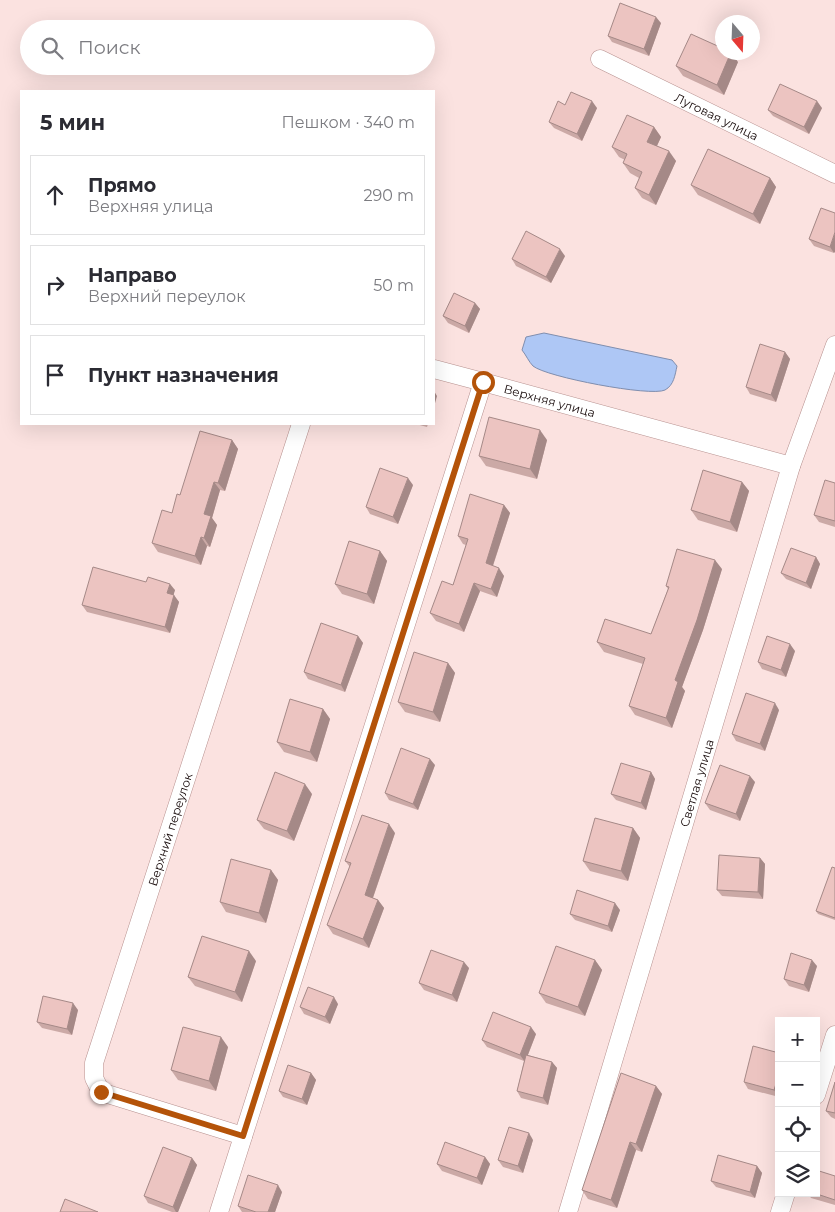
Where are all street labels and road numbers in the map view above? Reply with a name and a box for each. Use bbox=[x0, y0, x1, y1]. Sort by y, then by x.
street label: Луговая улица bbox=[672, 89, 761, 143]
street label: Верхняя улица bbox=[502, 381, 597, 420]
street label: Светлая улица bbox=[676, 737, 717, 828]
street label: Верхний переулок bbox=[144, 771, 195, 888]

